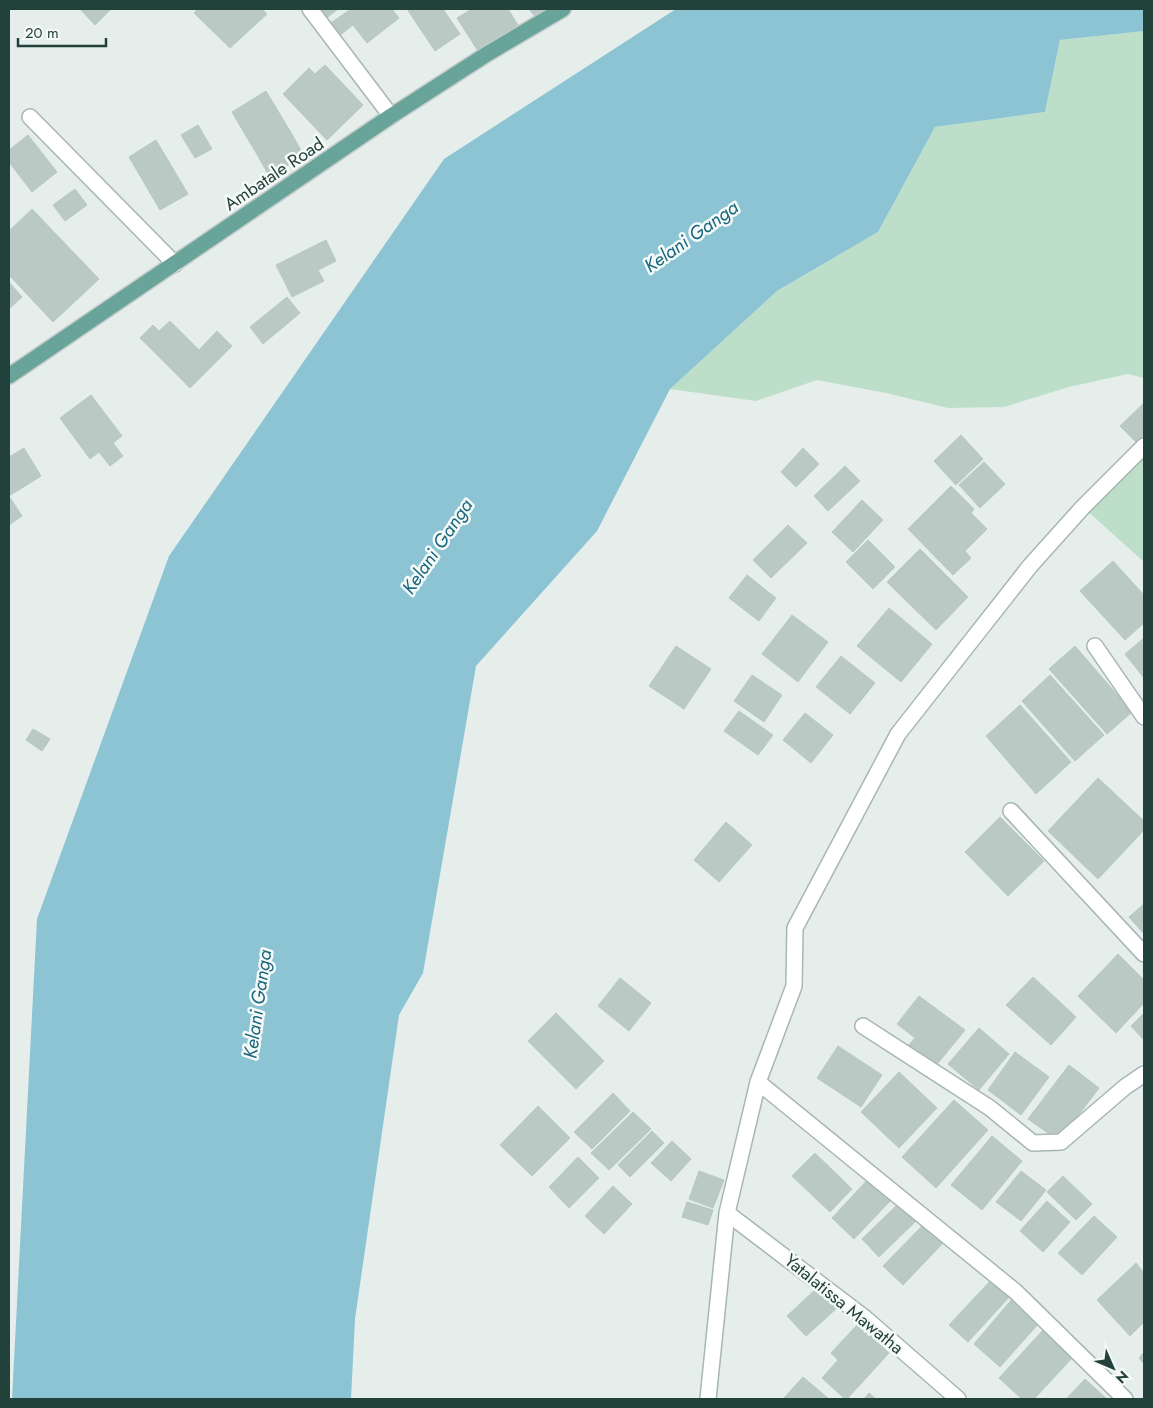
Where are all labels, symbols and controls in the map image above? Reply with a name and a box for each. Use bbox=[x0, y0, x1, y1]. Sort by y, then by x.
scale bar bbox=[18, 15, 105, 47]
text: 20 m bbox=[25, 22, 59, 44]
street label: Ambatale Road bbox=[219, 131, 329, 217]
water label: Kelani Ganga bbox=[639, 194, 744, 279]
water label: Kelani Ganga bbox=[396, 493, 480, 599]
water label: Kelani Ganga bbox=[236, 947, 279, 1060]
street label: Yatalatissa Mawatha bbox=[779, 1248, 909, 1360]
north arrow bbox=[1088, 1343, 1138, 1393]
text: N bbox=[1111, 1366, 1133, 1388]

